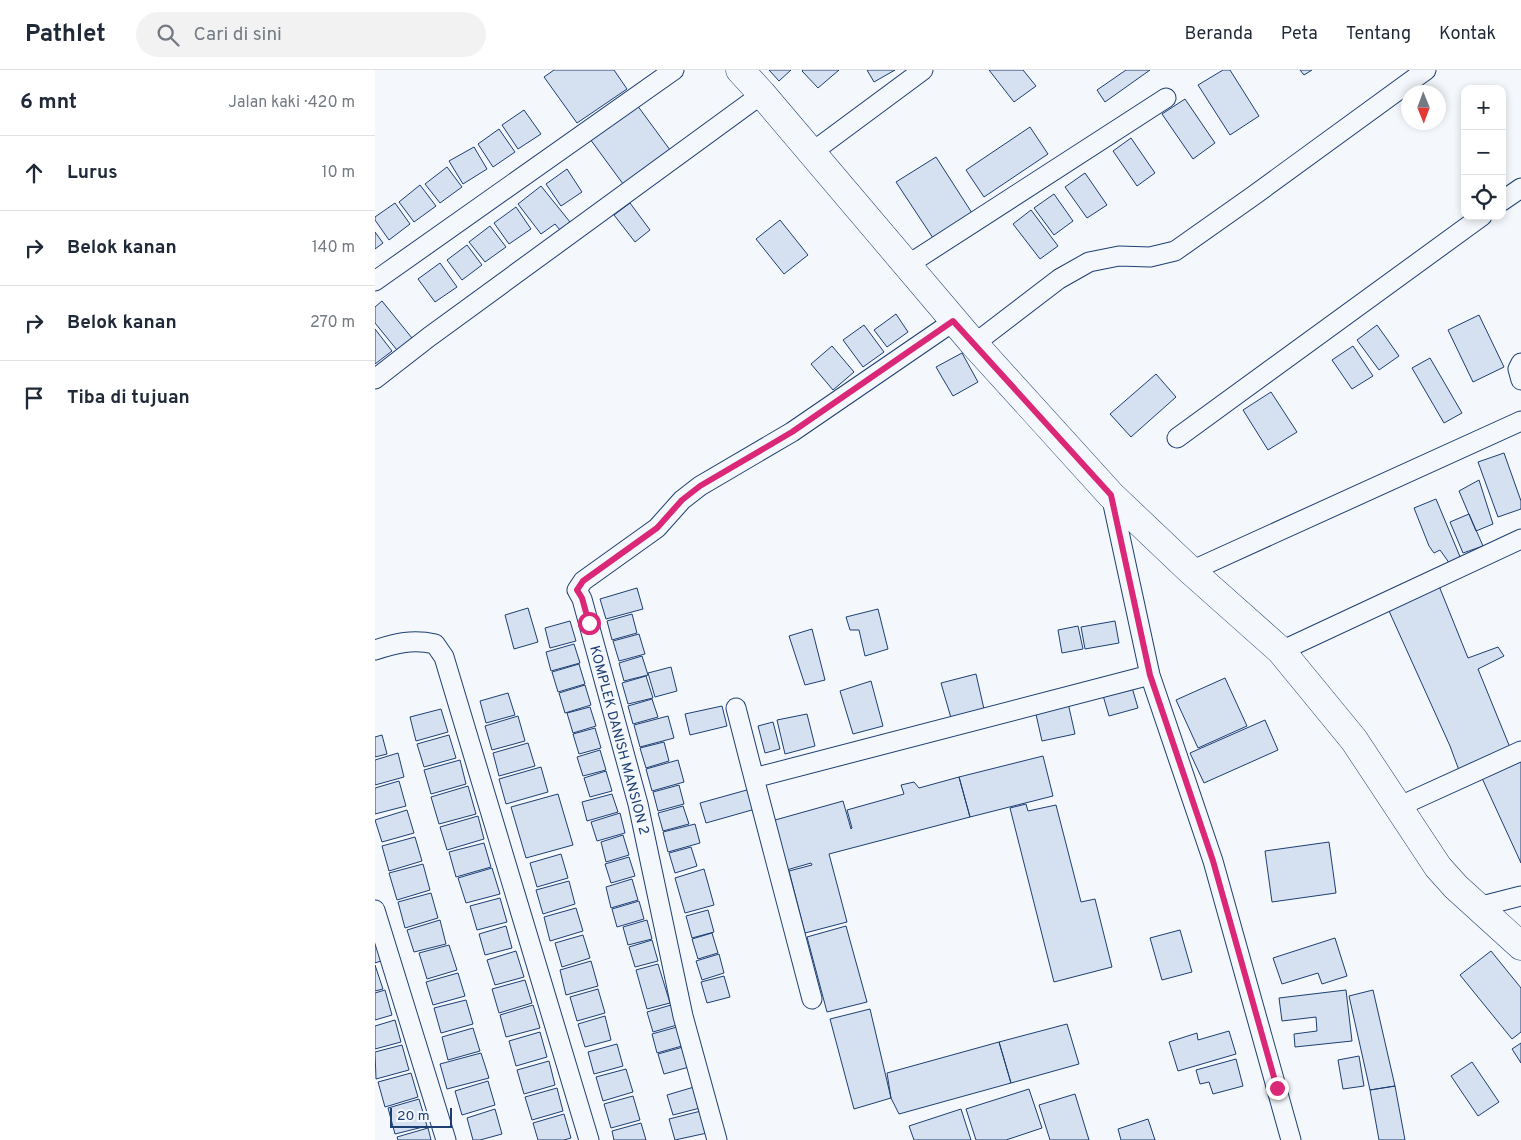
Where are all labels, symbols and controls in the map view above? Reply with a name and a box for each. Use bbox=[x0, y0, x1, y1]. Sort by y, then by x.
search box bbox=[136, 12, 486, 57]
text: Pathlet bbox=[25, 20, 106, 50]
icon: search bbox=[154, 21, 182, 49]
text: Cari di sini bbox=[194, 23, 282, 47]
text: Beranda bbox=[1184, 23, 1253, 46]
text: Peta bbox=[1281, 23, 1318, 46]
text: Tentang bbox=[1346, 23, 1411, 46]
text: Kontak bbox=[1439, 23, 1496, 46]
north arrow bbox=[1401, 85, 1446, 130]
map controls bbox=[1461, 85, 1506, 220]
button: + bbox=[1461, 85, 1506, 130]
text: 6 mnt bbox=[20, 89, 77, 116]
text: Jalan kaki · 420 m bbox=[228, 93, 355, 113]
button: − bbox=[1461, 130, 1506, 175]
icon: ahead bbox=[20, 159, 48, 187]
text: Lurus bbox=[67, 161, 118, 185]
text: 10 m bbox=[321, 163, 355, 183]
button: locate bbox=[1461, 175, 1506, 220]
icon: right bbox=[20, 234, 48, 262]
text: Belok kanan bbox=[67, 236, 177, 260]
text: 140 m bbox=[312, 238, 355, 258]
icon: right bbox=[20, 309, 48, 337]
text: Belok kanan bbox=[67, 311, 177, 335]
text: 270 m bbox=[310, 313, 355, 333]
icon: arrive bbox=[20, 384, 48, 412]
text: Tiba di tujuan bbox=[67, 386, 190, 410]
route start bbox=[578, 612, 601, 635]
street label: KOMPLEK DANISH MANSION 2 bbox=[585, 644, 652, 837]
route end bbox=[1266, 1077, 1289, 1100]
scale bar bbox=[390, 1105, 453, 1128]
text: 20 m bbox=[397, 1108, 430, 1125]

